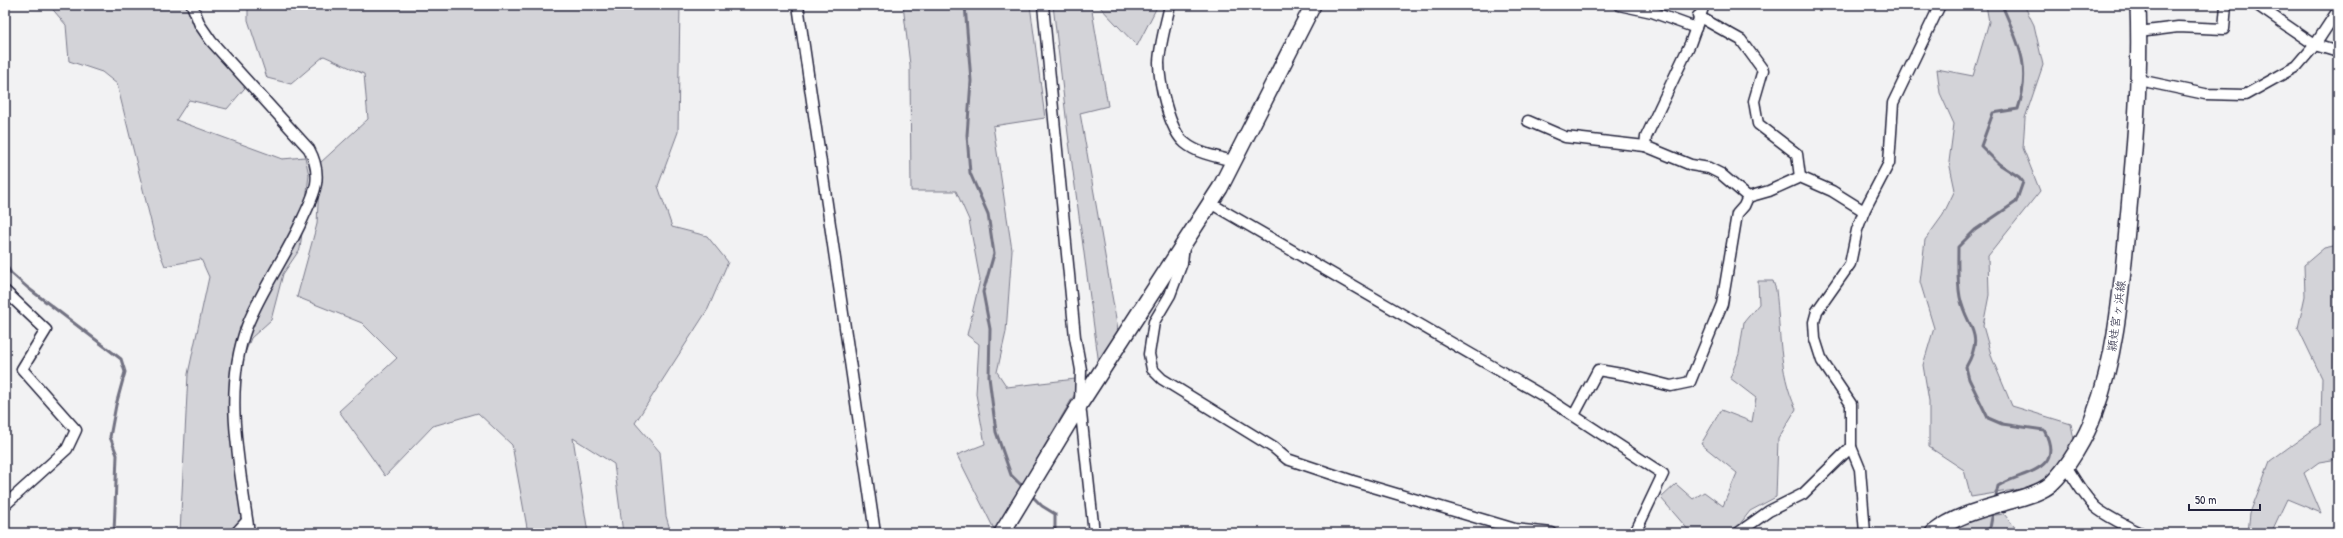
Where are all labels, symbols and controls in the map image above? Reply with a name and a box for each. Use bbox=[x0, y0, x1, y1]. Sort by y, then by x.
street label: 頴娃宮ヶ浜線 bbox=[2103, 279, 2129, 353]
scale bar bbox=[2189, 486, 2260, 512]
text: 50 m bbox=[2195, 491, 2216, 508]

